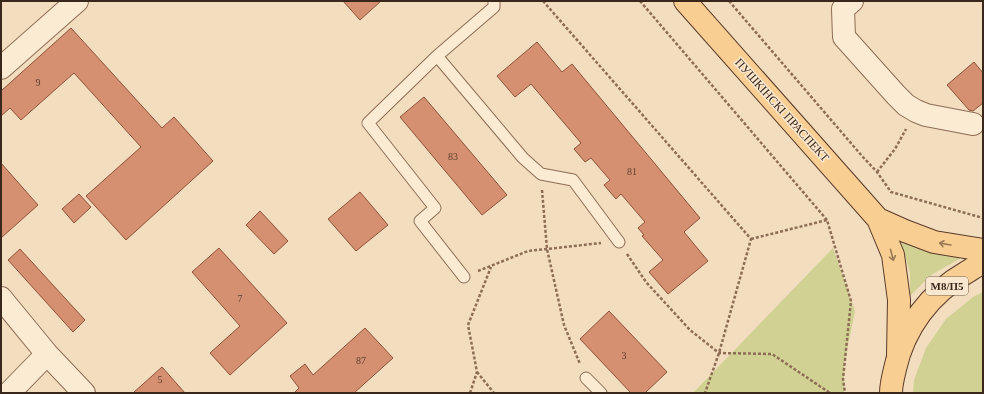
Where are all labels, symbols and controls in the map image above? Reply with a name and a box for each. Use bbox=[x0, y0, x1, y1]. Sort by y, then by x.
street label: ПУШКІНСКІ ПРАСПЕКТ bbox=[732, 55, 833, 165]
house number: 9 bbox=[36, 77, 41, 88]
house number: 83 bbox=[448, 151, 458, 162]
house number: 81 bbox=[627, 166, 637, 177]
one-way arrow bbox=[939, 239, 952, 247]
one-way arrow bbox=[889, 249, 896, 262]
road number: М8/П5 bbox=[926, 277, 968, 295]
house number: 7 bbox=[238, 293, 243, 304]
house number: 3 bbox=[622, 350, 627, 361]
house number: 87 bbox=[356, 355, 366, 366]
house number: 5 bbox=[158, 374, 163, 385]

